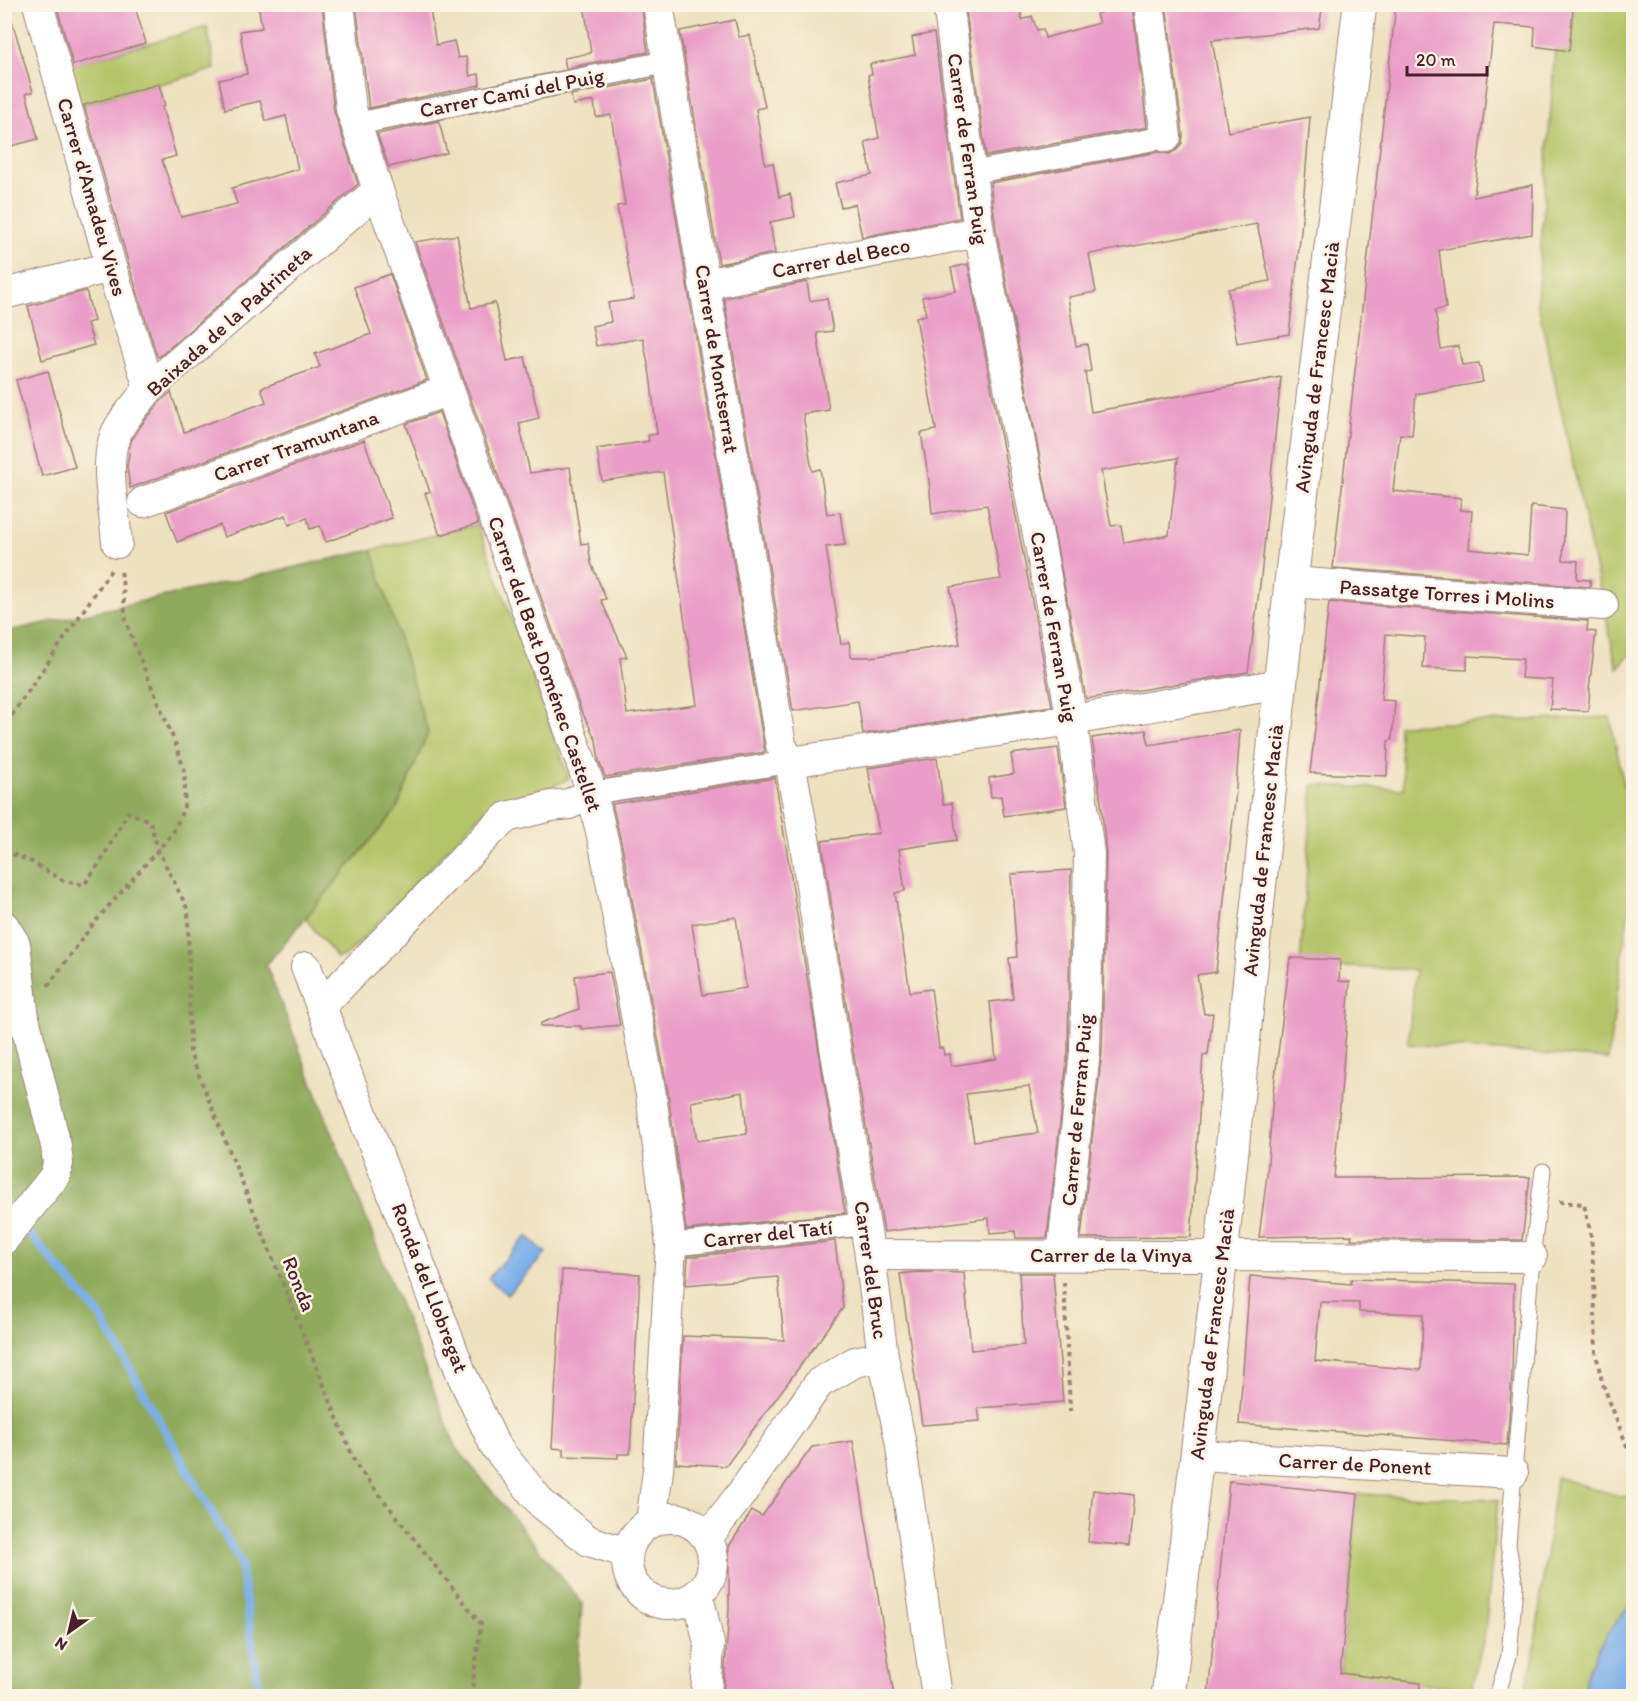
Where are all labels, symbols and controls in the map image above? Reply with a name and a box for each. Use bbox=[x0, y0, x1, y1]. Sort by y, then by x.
scale bar bbox=[1407, 39, 1486, 77]
text: 20 m bbox=[1416, 49, 1456, 71]
street label: Carrer de Ferran Puig bbox=[943, 52, 994, 247]
street label: Carrer Camí del Puig bbox=[418, 62, 606, 123]
street label: Carrer d'Amadeu Vives bbox=[52, 95, 133, 299]
street label: Carrer del Beco bbox=[770, 232, 912, 283]
street label: Baixada de la Padrineta bbox=[141, 240, 316, 401]
street label: Avinguda de Francesc Macià bbox=[1289, 240, 1344, 494]
street label: Carrer de Montserrat bbox=[690, 263, 745, 455]
street label: Carrer Tramuntana bbox=[210, 404, 382, 487]
street label: Carrer del Beat Doménec Castellet bbox=[483, 513, 608, 815]
street label: Carrer de Ferran Puig bbox=[1025, 530, 1084, 725]
street label: Passatge Torres i Molins bbox=[1339, 574, 1555, 613]
street label: Avinguda de Francesc Macià bbox=[1237, 723, 1288, 977]
street label: Carrer de Ferran Puig bbox=[1056, 1012, 1097, 1207]
street label: Ronda del Llobregat bbox=[387, 1199, 474, 1376]
street label: Carrer del Bruc bbox=[849, 1199, 894, 1341]
street label: Avinguda de Francesc Macià bbox=[1184, 1207, 1239, 1461]
street label: Carrer del Tatí bbox=[702, 1214, 835, 1253]
street label: Carrer de la Vinya bbox=[1030, 1242, 1192, 1267]
street label: Ronda bbox=[277, 1253, 322, 1315]
street label: Carrer de Ponent bbox=[1278, 1447, 1432, 1480]
north arrow bbox=[39, 1602, 99, 1662]
text: N bbox=[51, 1633, 71, 1655]

